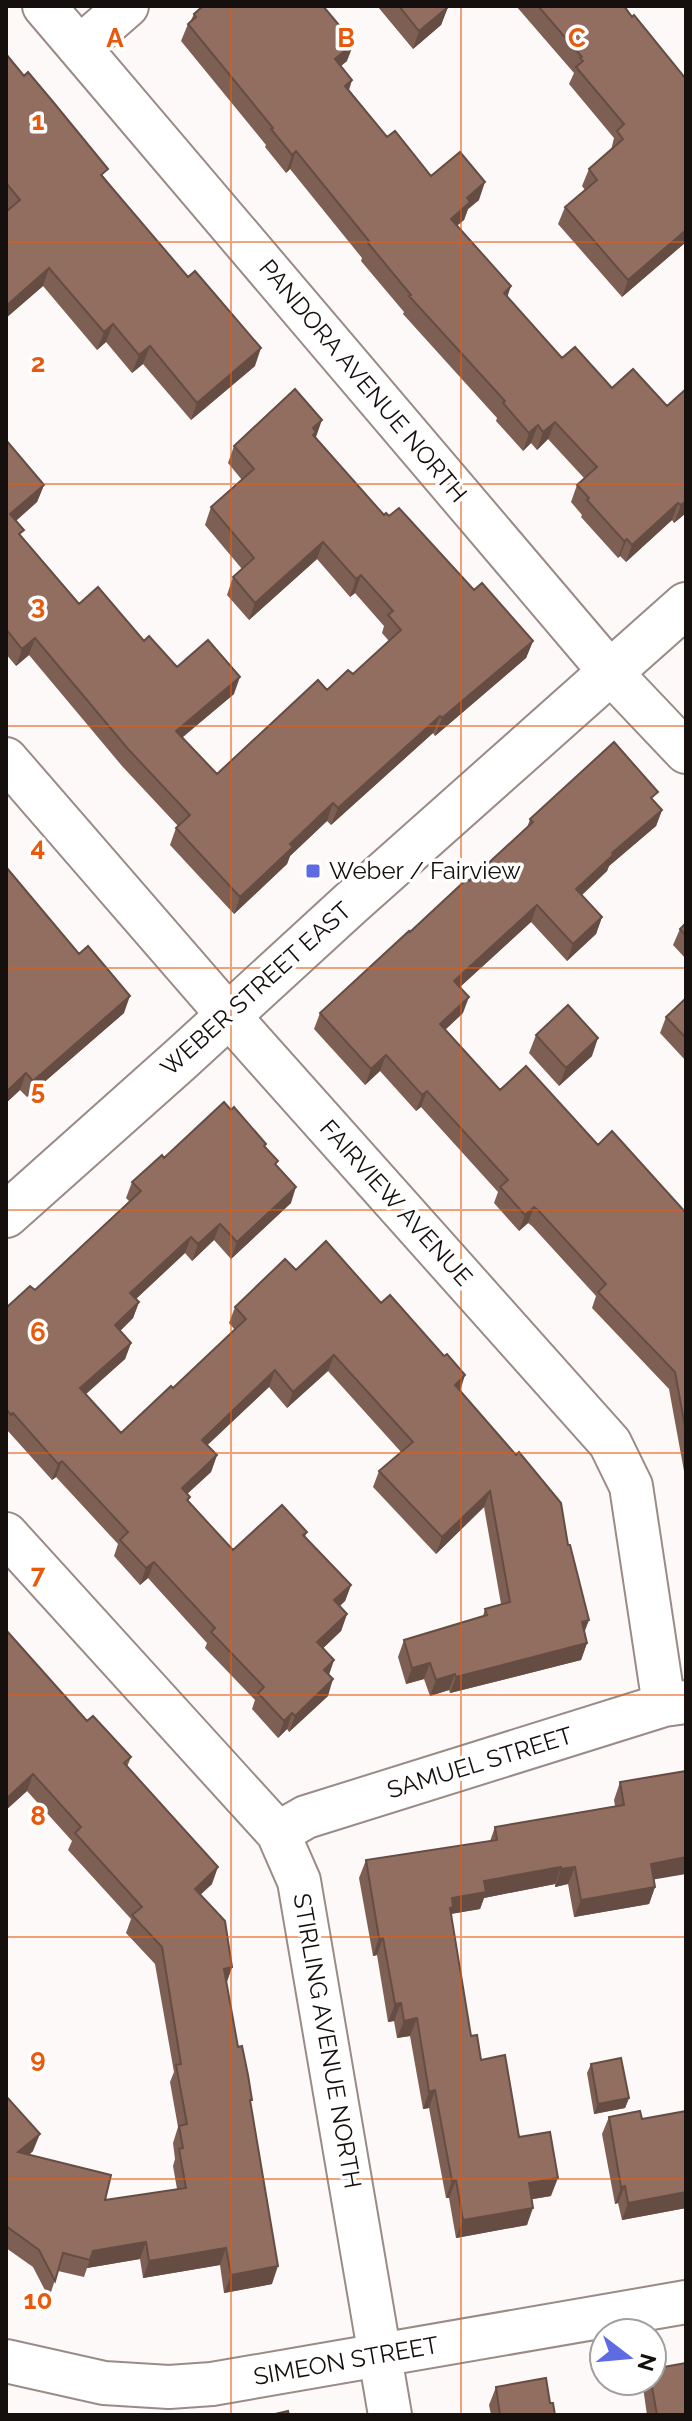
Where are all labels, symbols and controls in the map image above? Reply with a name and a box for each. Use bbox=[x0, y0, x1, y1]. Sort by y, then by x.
text: A bbox=[106, 23, 124, 53]
text: B bbox=[337, 23, 355, 53]
text: C bbox=[568, 23, 586, 53]
text: 1 bbox=[32, 106, 45, 136]
street label: PANDORA AVENUE NORTH bbox=[253, 254, 473, 508]
text: 2 bbox=[31, 348, 45, 378]
text: 3 bbox=[31, 590, 45, 620]
text: 4 bbox=[31, 832, 45, 862]
place label: Weber / Fairview bbox=[329, 856, 521, 885]
marker: Weber / Fairview bbox=[304, 862, 322, 880]
street label: WEBER STREET EAST bbox=[155, 895, 357, 1082]
text: 5 bbox=[31, 1075, 45, 1105]
street label: FAIRVIEW AVENUE bbox=[314, 1114, 479, 1292]
text: 6 bbox=[30, 1317, 46, 1347]
text: 7 bbox=[31, 1559, 46, 1589]
street label: SAMUEL STREET bbox=[384, 1720, 576, 1805]
text: 8 bbox=[30, 1801, 46, 1831]
street label: STIRLING AVENUE NORTH bbox=[287, 1891, 368, 2191]
text: 9 bbox=[30, 2043, 46, 2073]
text: 10 bbox=[24, 2285, 52, 2315]
north arrow bbox=[588, 2317, 668, 2397]
street label: SIMEON STREET bbox=[251, 2330, 441, 2391]
text: N bbox=[632, 2351, 662, 2374]

